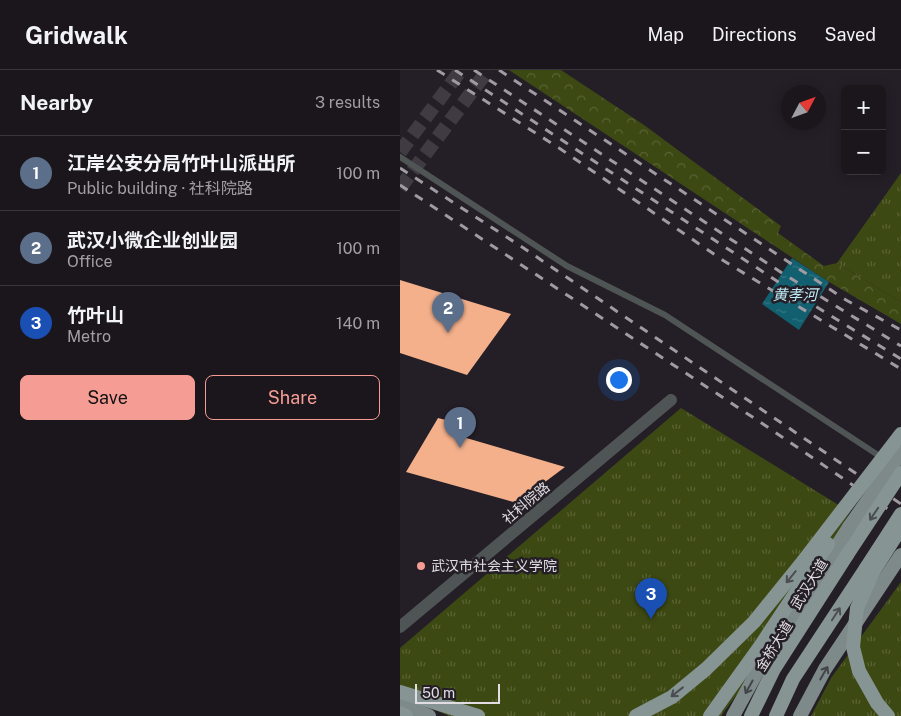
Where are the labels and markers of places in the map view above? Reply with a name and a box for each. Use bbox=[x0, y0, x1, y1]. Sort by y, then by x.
pin: 2 bbox=[432, 292, 464, 333]
pin: 1 bbox=[444, 407, 476, 448]
place label: 武汉市社会主义学院 bbox=[431, 558, 557, 574]
marker: 武汉市社会主义学院 bbox=[415, 560, 427, 572]
pin: 3 bbox=[635, 578, 667, 619]

